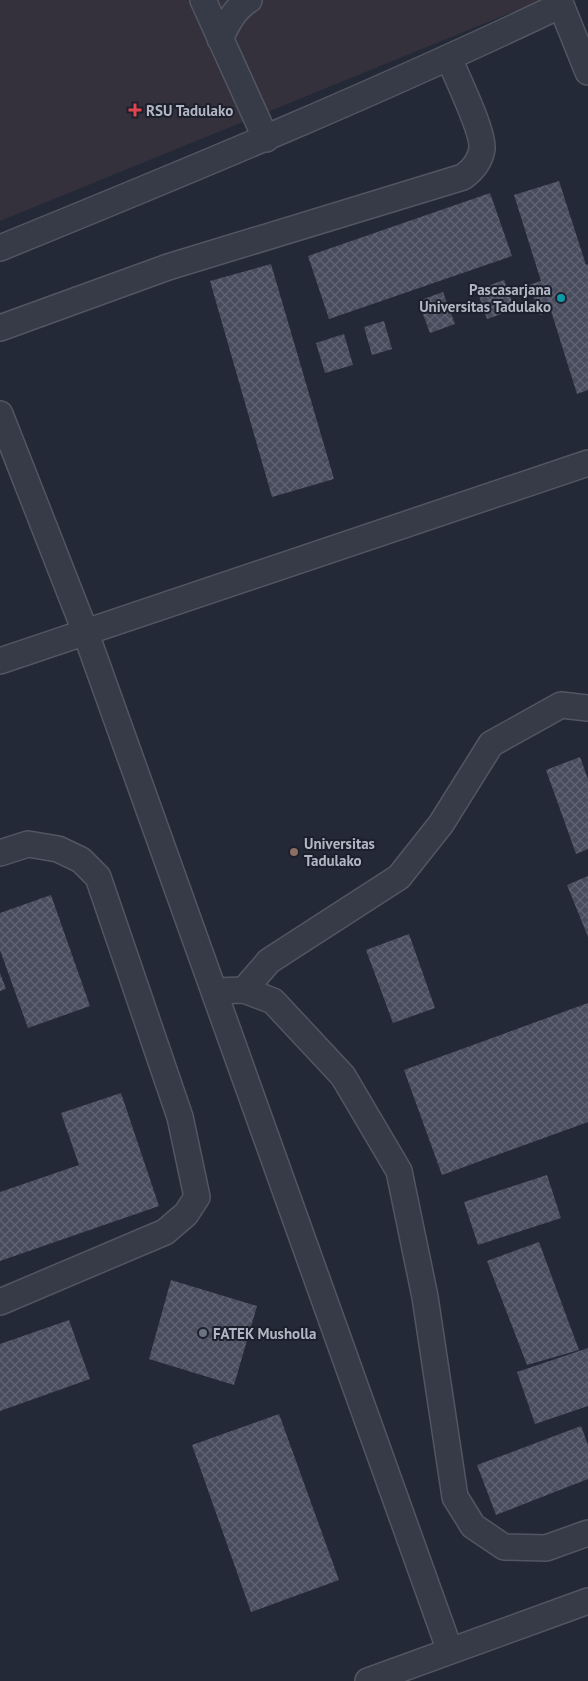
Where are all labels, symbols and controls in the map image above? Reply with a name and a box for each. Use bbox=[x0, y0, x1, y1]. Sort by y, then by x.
place label: RSU Tadulako bbox=[146, 101, 233, 120]
marker: RSU Tadulako bbox=[128, 103, 142, 117]
place label: Pascasarjana Universitas Tadulako bbox=[419, 280, 551, 316]
marker: Pascasarjana Universitas Tadulako bbox=[555, 292, 567, 304]
place label: Universitas Tadulako bbox=[304, 834, 375, 870]
marker: Universitas Tadulako bbox=[288, 846, 300, 858]
place label: FATEK Musholla bbox=[213, 1324, 316, 1343]
marker: FATEK Musholla bbox=[197, 1327, 209, 1339]

